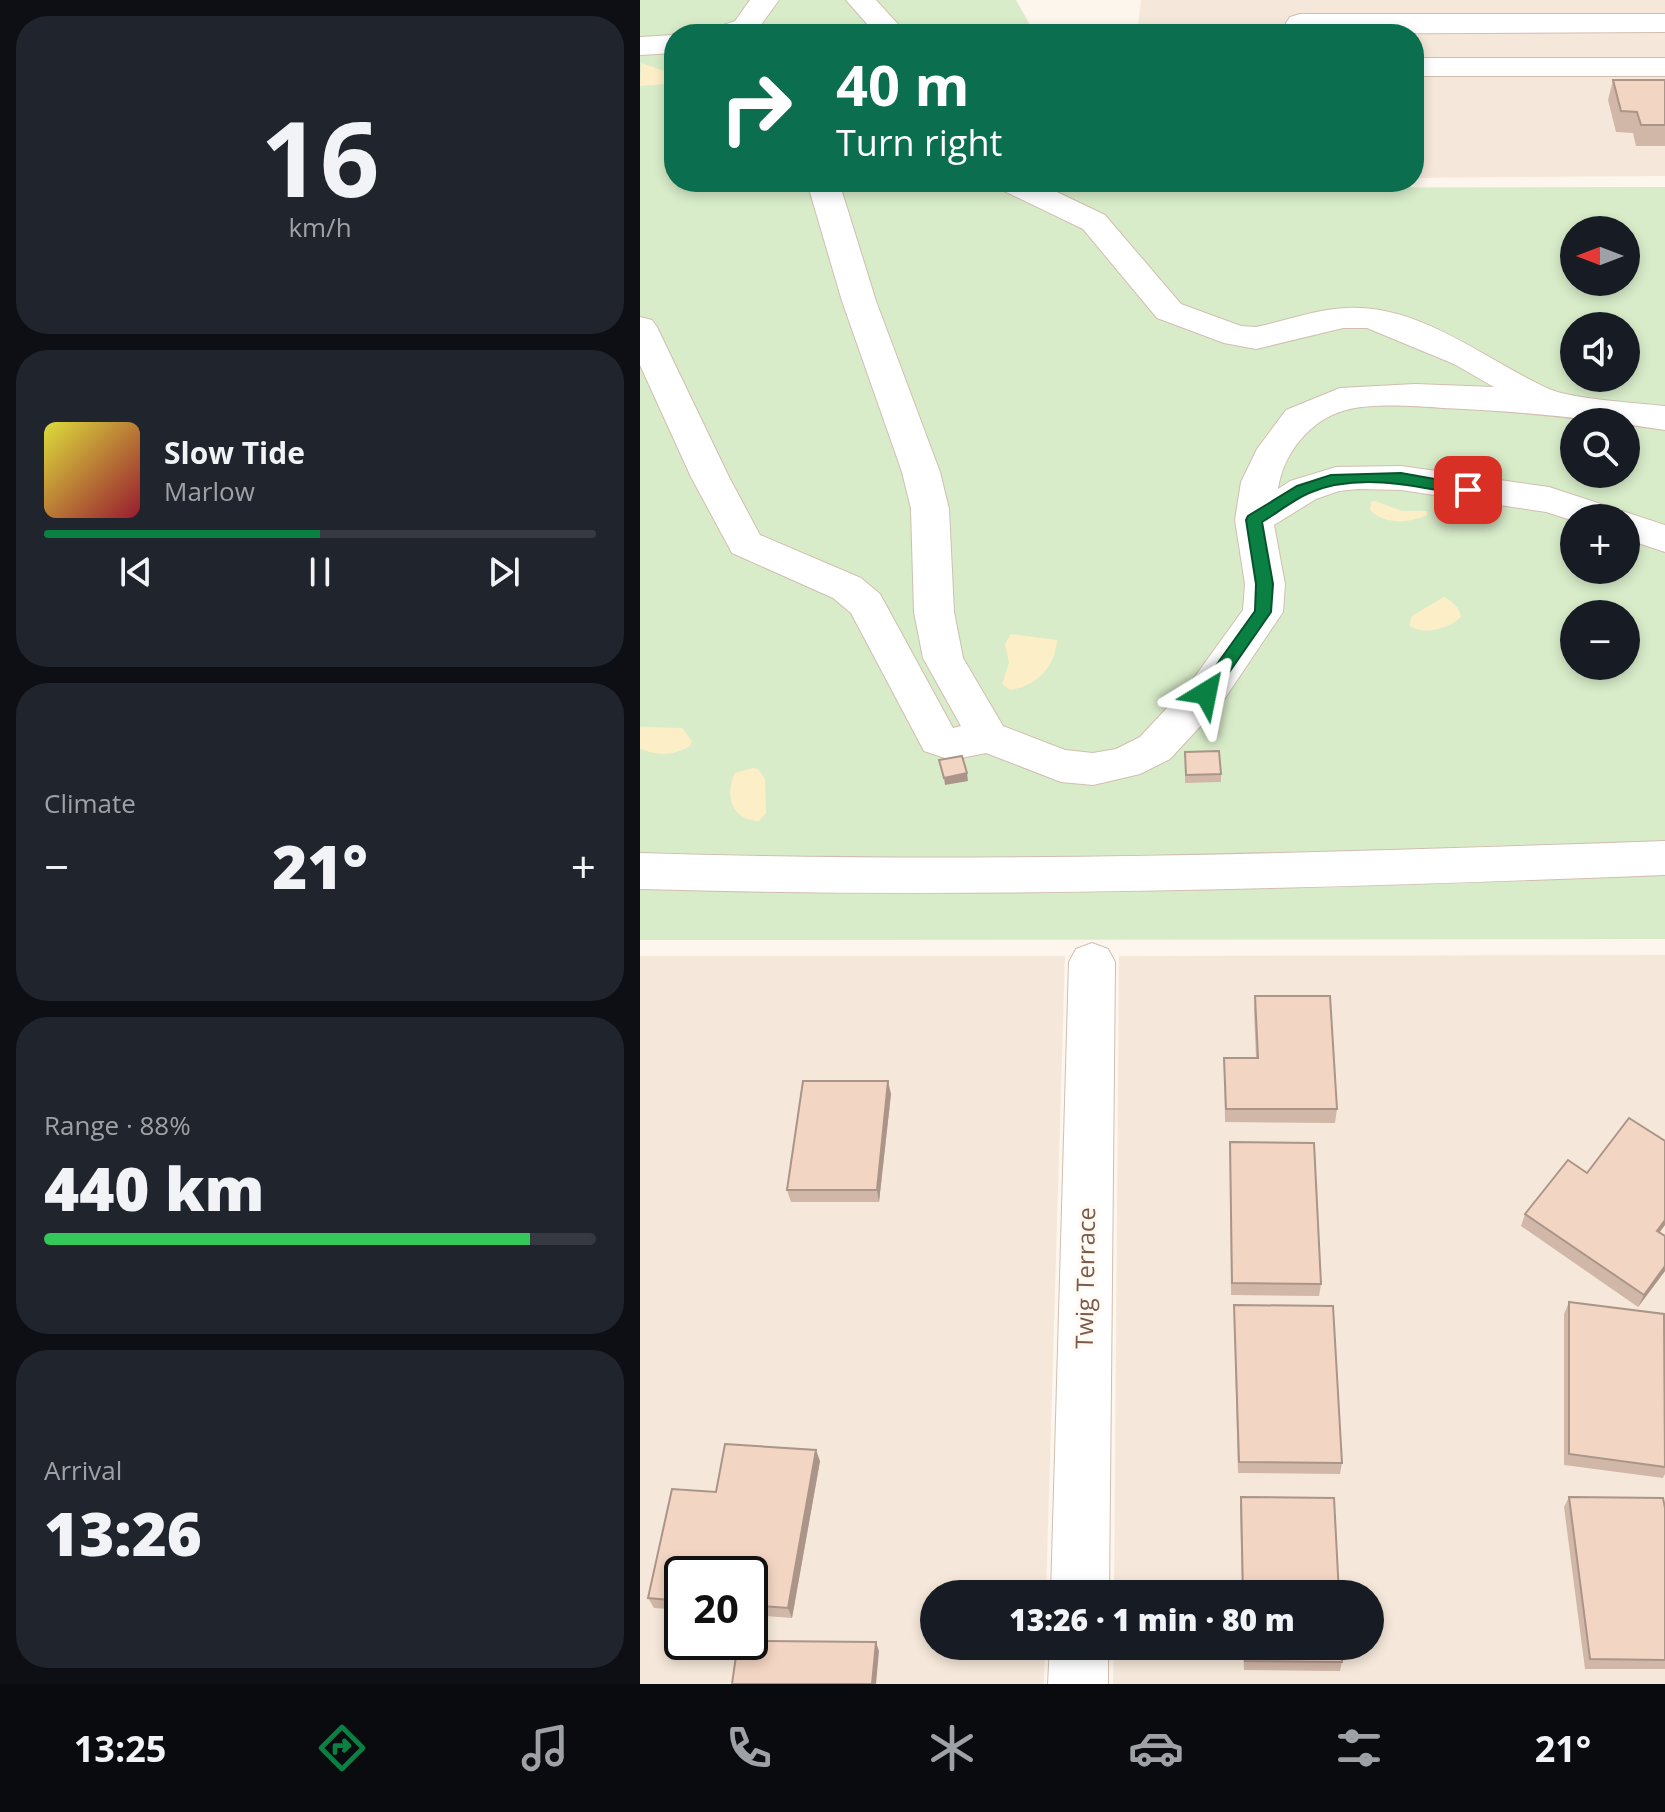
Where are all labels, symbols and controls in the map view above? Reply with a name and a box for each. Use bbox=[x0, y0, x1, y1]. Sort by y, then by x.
text: 40 m bbox=[836, 46, 970, 122]
icon: right bbox=[704, 56, 808, 160]
text: 16 bbox=[261, 86, 379, 227]
text: Turn right bbox=[836, 118, 1002, 167]
text: km/h bbox=[288, 209, 352, 245]
north arrow bbox=[1560, 216, 1640, 296]
map controls bbox=[1560, 216, 1640, 680]
button: sound bbox=[1560, 312, 1640, 392]
button: search bbox=[1560, 408, 1640, 488]
text: Slow Tide bbox=[164, 432, 305, 473]
pin bbox=[1434, 456, 1502, 524]
icon: arrive bbox=[1446, 468, 1490, 512]
text: Marlow bbox=[164, 473, 255, 509]
button: + bbox=[1560, 504, 1640, 584]
icon: previous bbox=[114, 550, 158, 594]
icon: pause bbox=[298, 550, 342, 594]
icon: next bbox=[482, 550, 526, 594]
button: − bbox=[1560, 600, 1640, 680]
position arrow bbox=[1164, 651, 1248, 735]
text: Climate bbox=[44, 785, 136, 821]
text: 21° bbox=[272, 825, 368, 907]
text: − bbox=[44, 836, 69, 896]
text: + bbox=[571, 836, 596, 896]
text: Range · 88% bbox=[44, 1107, 191, 1143]
text: 440 km bbox=[44, 1147, 265, 1229]
street label: Twig Terrace bbox=[1067, 1207, 1102, 1349]
text: Arrival bbox=[44, 1452, 122, 1488]
text: 13:26 bbox=[44, 1492, 202, 1574]
speed limit sign: 20 bbox=[664, 1556, 768, 1660]
text: 13:26 · 1 min · 80 m bbox=[1009, 1599, 1295, 1640]
icon: directions bbox=[314, 1720, 370, 1776]
icon: music bbox=[517, 1720, 573, 1776]
icon: phone bbox=[721, 1720, 777, 1776]
icon: climate bbox=[924, 1720, 980, 1776]
icon: car bbox=[1128, 1720, 1184, 1776]
icon: filters bbox=[1331, 1720, 1387, 1776]
text: 13:25 bbox=[74, 1724, 166, 1773]
text: 21° bbox=[1535, 1724, 1591, 1773]

